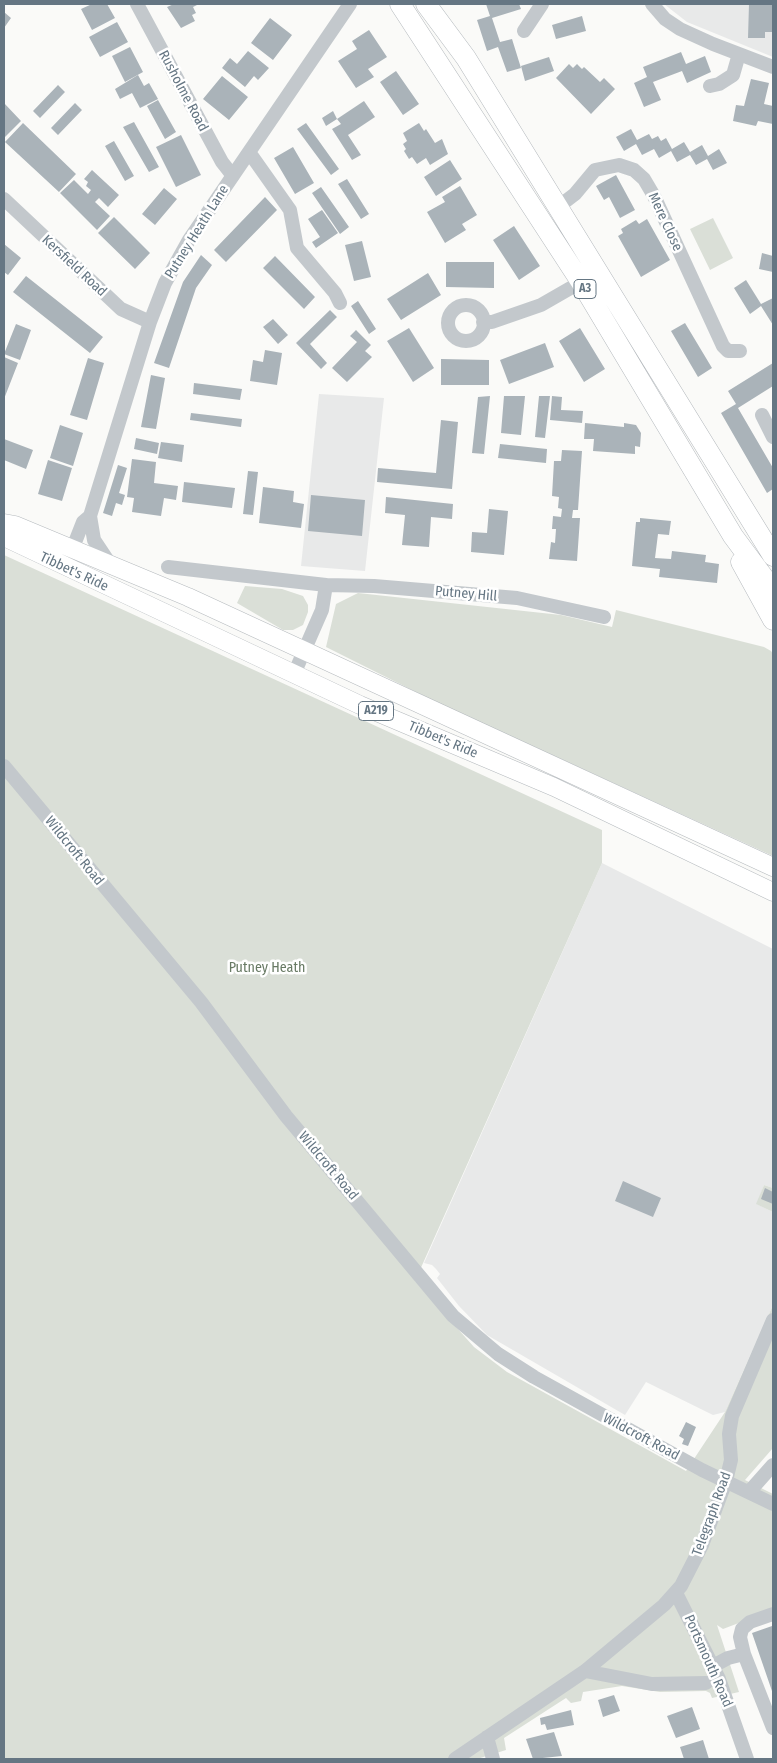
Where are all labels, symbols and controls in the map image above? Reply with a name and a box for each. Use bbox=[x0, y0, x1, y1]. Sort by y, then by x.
street label: Rusholme Road bbox=[155, 48, 211, 134]
street label: Putney Heath Lane bbox=[161, 182, 233, 282]
street label: Mere Close bbox=[644, 190, 686, 254]
street label: Kersfield Road bbox=[38, 232, 110, 300]
road number: A3 bbox=[574, 280, 596, 298]
street label: Tibbet's Ride bbox=[37, 549, 111, 595]
street label: Putney Hill bbox=[434, 583, 498, 605]
road number: A219 bbox=[358, 701, 394, 720]
street label: Tibbet's Ride bbox=[406, 718, 480, 762]
street label: Wildcroft Road bbox=[41, 813, 107, 889]
park label: Putney Heath bbox=[229, 960, 305, 976]
street label: Wildcroft Road bbox=[295, 1128, 361, 1204]
street label: Wildcroft Road bbox=[600, 1410, 682, 1464]
street label: Telegraph Road bbox=[689, 1470, 735, 1558]
street label: Portsmouth Road bbox=[680, 1612, 736, 1710]

